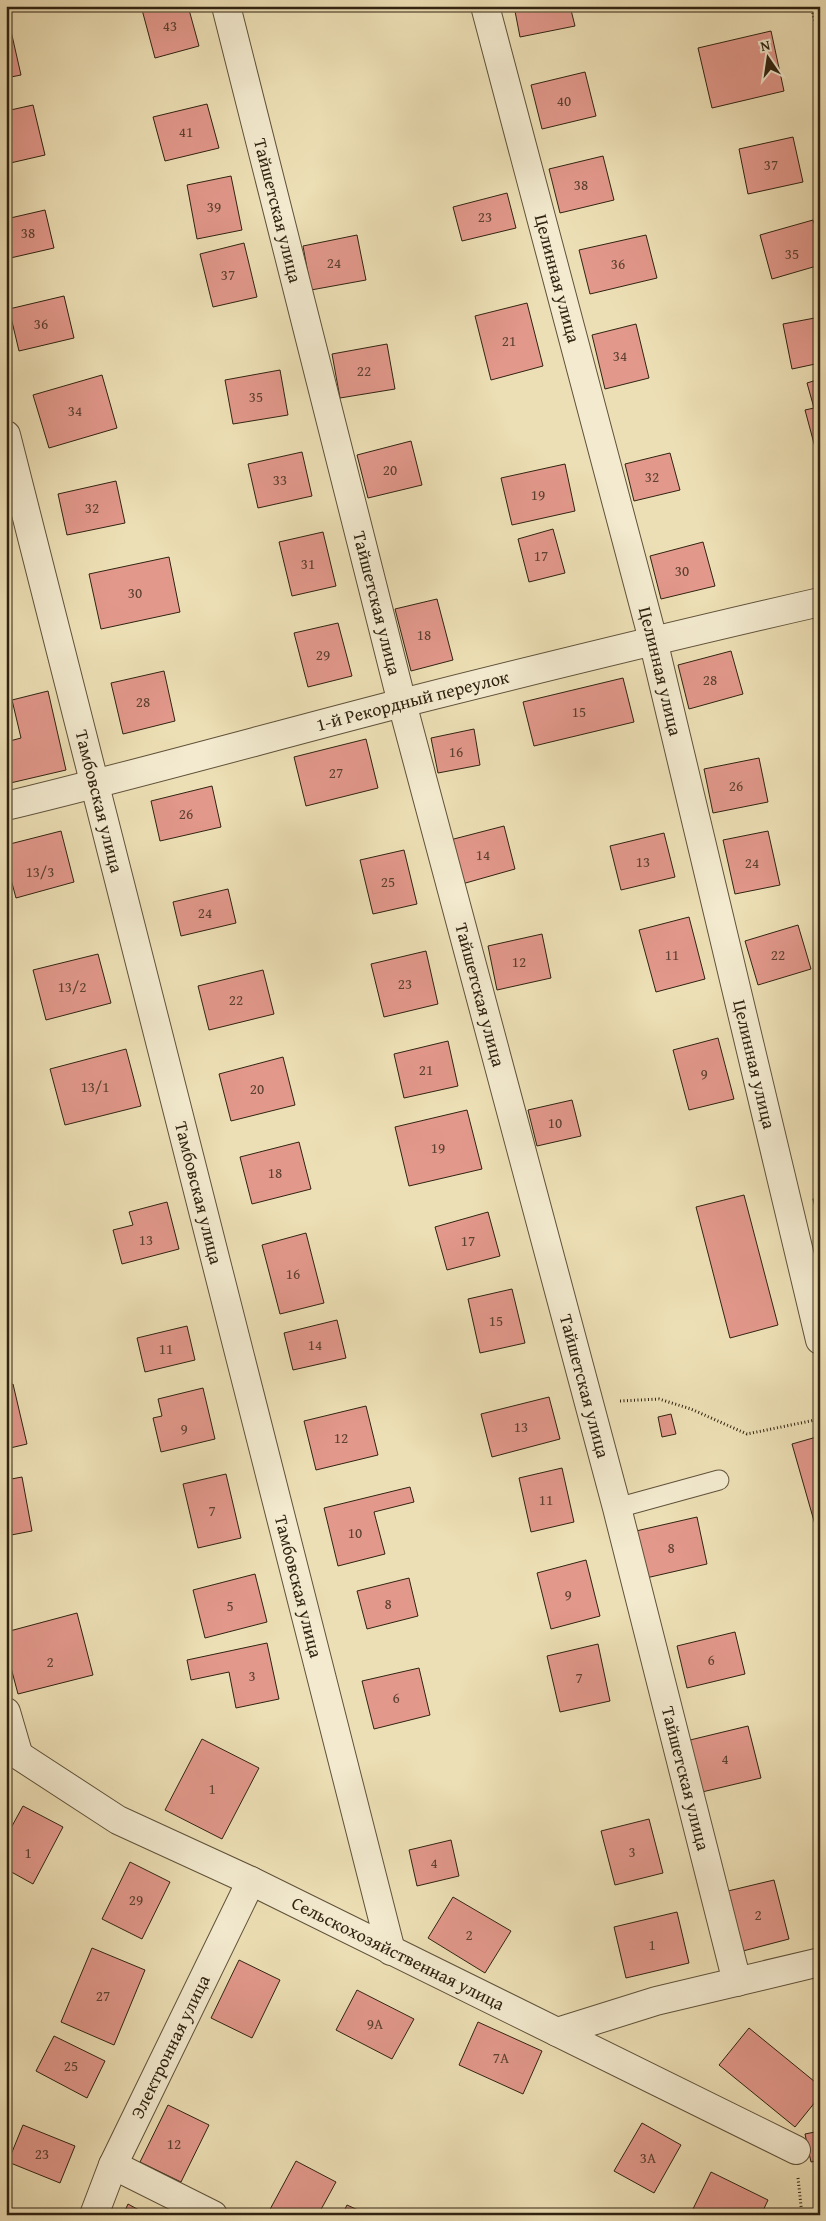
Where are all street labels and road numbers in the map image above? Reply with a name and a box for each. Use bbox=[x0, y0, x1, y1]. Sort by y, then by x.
street label: Тайшетская улица bbox=[247, 135, 309, 286]
street label: Целинная улица bbox=[528, 211, 588, 346]
street label: Тайшетская улица bbox=[346, 528, 409, 679]
street label: Целинная улица bbox=[632, 604, 689, 739]
street label: 1-й Рекордный переулок bbox=[313, 663, 512, 738]
street label: Тамбовская улица bbox=[68, 727, 131, 876]
street label: Тайшетская улица bbox=[448, 920, 513, 1070]
street label: Целинная улица bbox=[726, 997, 783, 1132]
street label: Тамбовская улица bbox=[168, 1119, 230, 1268]
street label: Тайшетская улица bbox=[553, 1311, 617, 1461]
street label: Тамбовская улица bbox=[268, 1512, 330, 1661]
street label: Тайшетская улица bbox=[655, 1703, 717, 1854]
street label: Сельскохозяйственная улица bbox=[287, 1889, 510, 2017]
street label: Электронная улица bbox=[124, 1970, 217, 2123]

